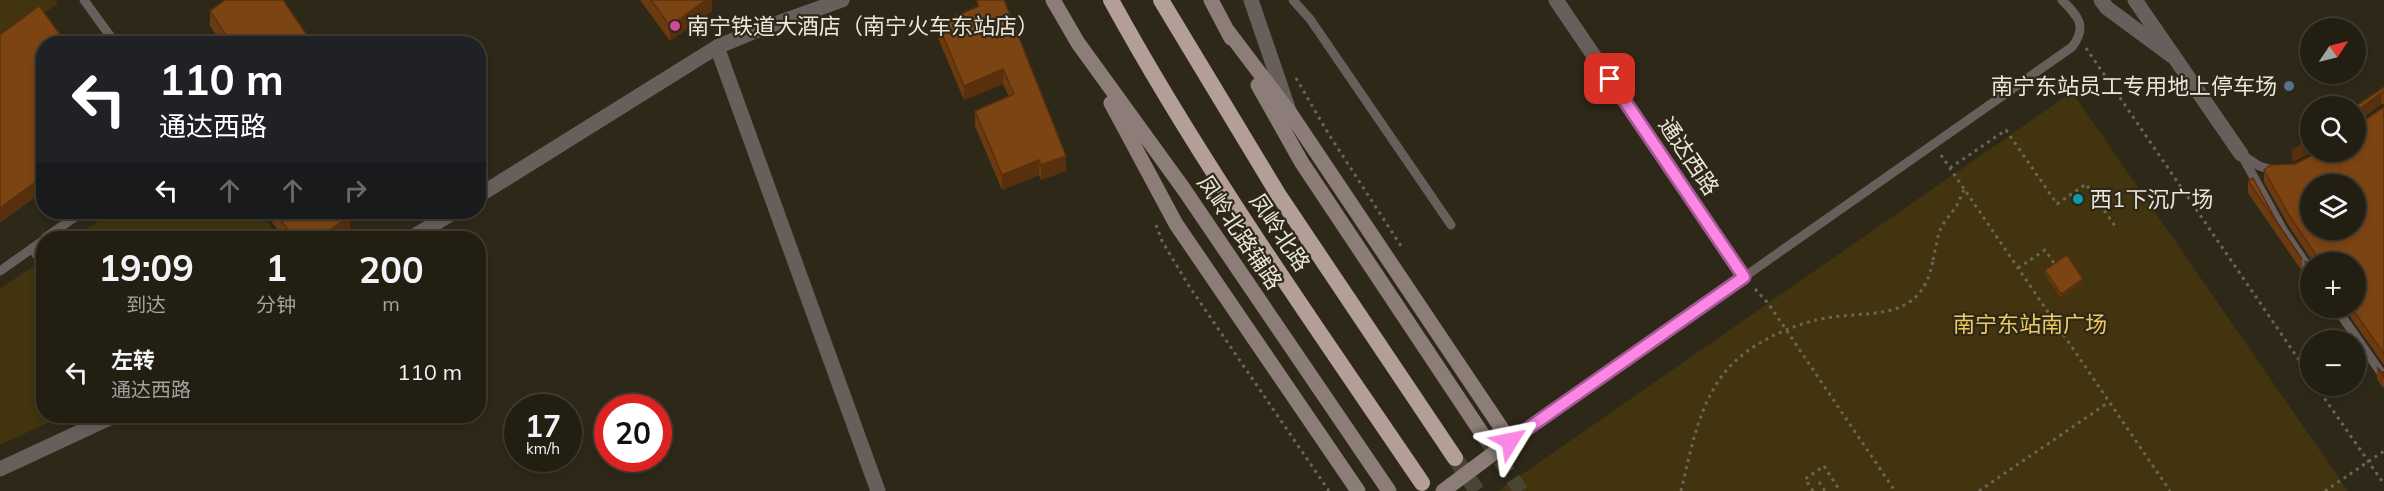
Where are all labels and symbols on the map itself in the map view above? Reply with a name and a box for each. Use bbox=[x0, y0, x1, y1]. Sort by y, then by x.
place label: 南宁铁道大酒店（南宁火车东站店） bbox=[687, 12, 1039, 40]
north arrow bbox=[2300, 18, 2366, 84]
marker: 南宁铁道大酒店（南宁火车东站店） bbox=[668, 19, 682, 33]
pin bbox=[1584, 53, 1635, 104]
place label: 南宁东站员工专用地上停车场 bbox=[1991, 72, 2277, 100]
marker: 南宁东站员工专用地上停车场 bbox=[2282, 79, 2296, 93]
street label: 通达西路 bbox=[1653, 112, 1725, 200]
street label: 凤岭北路辅路 bbox=[1192, 170, 1288, 294]
place label: 西1下沉广场 bbox=[2090, 185, 2213, 213]
street label: 凤岭北路 bbox=[1244, 188, 1316, 276]
marker: 西1下沉广场 bbox=[2071, 192, 2085, 206]
park label: 南宁东站南广场 bbox=[1953, 310, 2107, 338]
speed limit sign: 20 bbox=[594, 394, 672, 472]
position arrow bbox=[1478, 409, 1542, 473]

